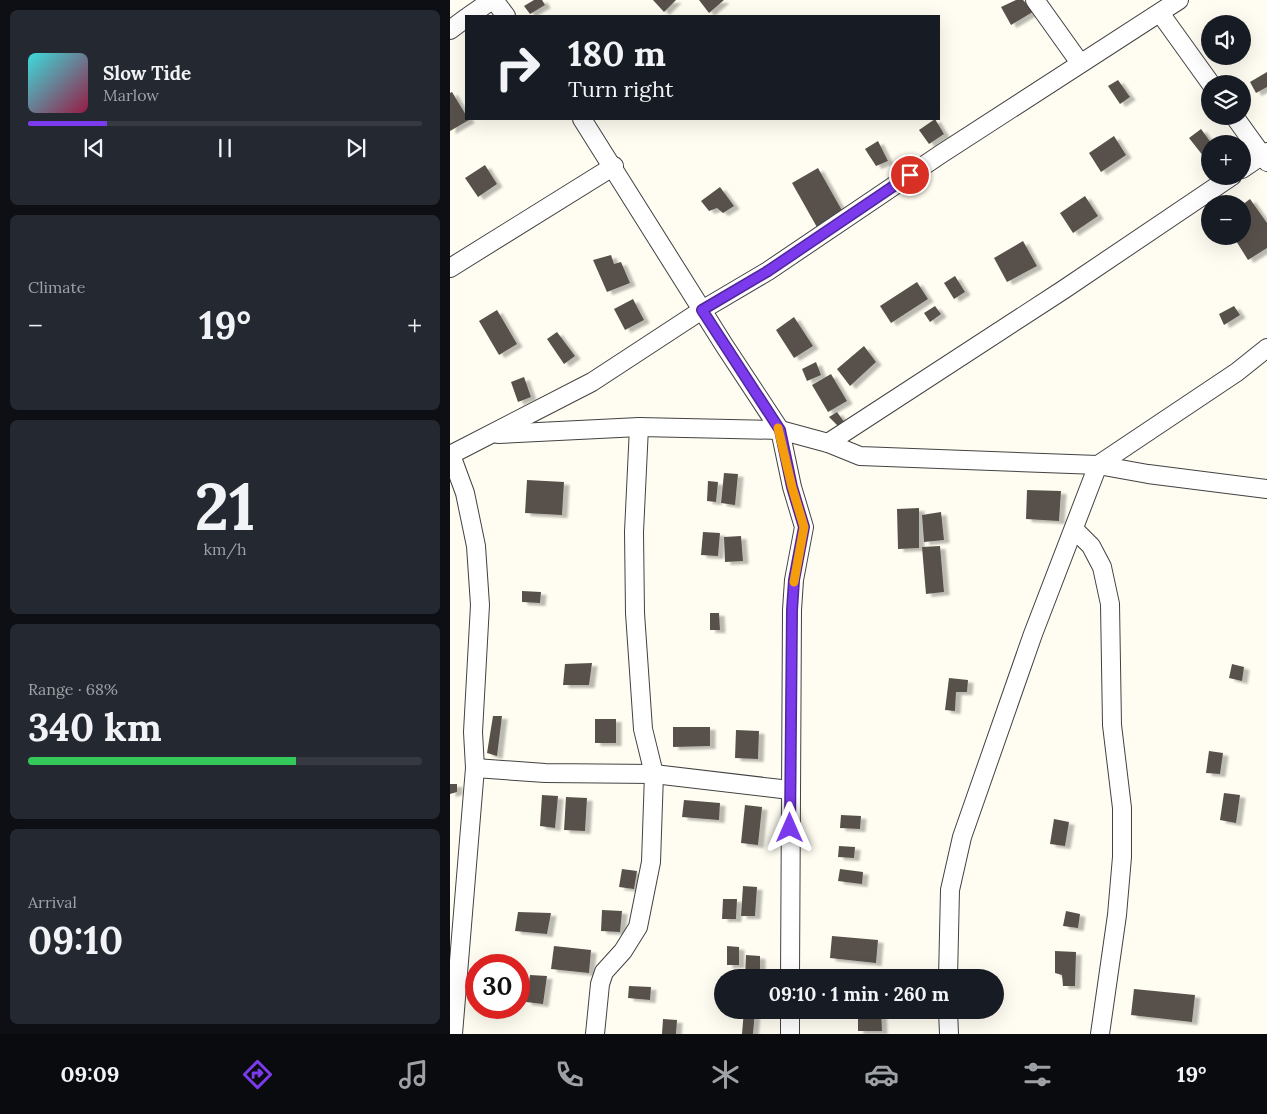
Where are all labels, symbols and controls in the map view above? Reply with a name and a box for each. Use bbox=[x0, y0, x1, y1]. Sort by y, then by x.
map controls bbox=[1201, 15, 1251, 245]
button: sound bbox=[1201, 15, 1251, 65]
text: 180 m bbox=[568, 31, 666, 76]
icon: right bbox=[485, 35, 550, 100]
text: Slow Tide bbox=[103, 61, 191, 85]
text: Turn right bbox=[568, 75, 673, 103]
button: layers bbox=[1201, 75, 1251, 125]
text: Marlow bbox=[103, 85, 159, 105]
icon: previous bbox=[80, 134, 108, 162]
icon: pause bbox=[211, 134, 239, 162]
icon: next bbox=[342, 134, 370, 162]
button: + bbox=[1201, 135, 1251, 185]
pin bbox=[889, 154, 931, 196]
icon: arrive bbox=[896, 161, 924, 189]
button: − bbox=[1201, 195, 1251, 245]
text: Climate bbox=[28, 277, 85, 297]
text: 19° bbox=[199, 301, 251, 349]
text: − bbox=[28, 308, 43, 344]
text: + bbox=[407, 308, 422, 344]
text: 21 bbox=[194, 465, 256, 548]
text: km/h bbox=[203, 539, 247, 559]
text: Range · 68% bbox=[28, 679, 118, 699]
text: 340 km bbox=[28, 703, 162, 751]
position arrow bbox=[763, 801, 815, 853]
text: Arrival bbox=[28, 892, 77, 912]
text: 09:10 bbox=[28, 916, 123, 964]
speed limit sign: 30 bbox=[465, 954, 530, 1019]
text: 09:10 · 1 min · 260 m bbox=[769, 982, 949, 1006]
icon: directions bbox=[240, 1057, 275, 1092]
icon: music bbox=[396, 1057, 431, 1092]
icon: phone bbox=[552, 1057, 587, 1092]
icon: climate bbox=[708, 1057, 743, 1092]
icon: car bbox=[864, 1057, 899, 1092]
icon: filters bbox=[1020, 1057, 1055, 1092]
text: 09:09 bbox=[61, 1060, 119, 1088]
text: 19° bbox=[1176, 1060, 1206, 1088]

